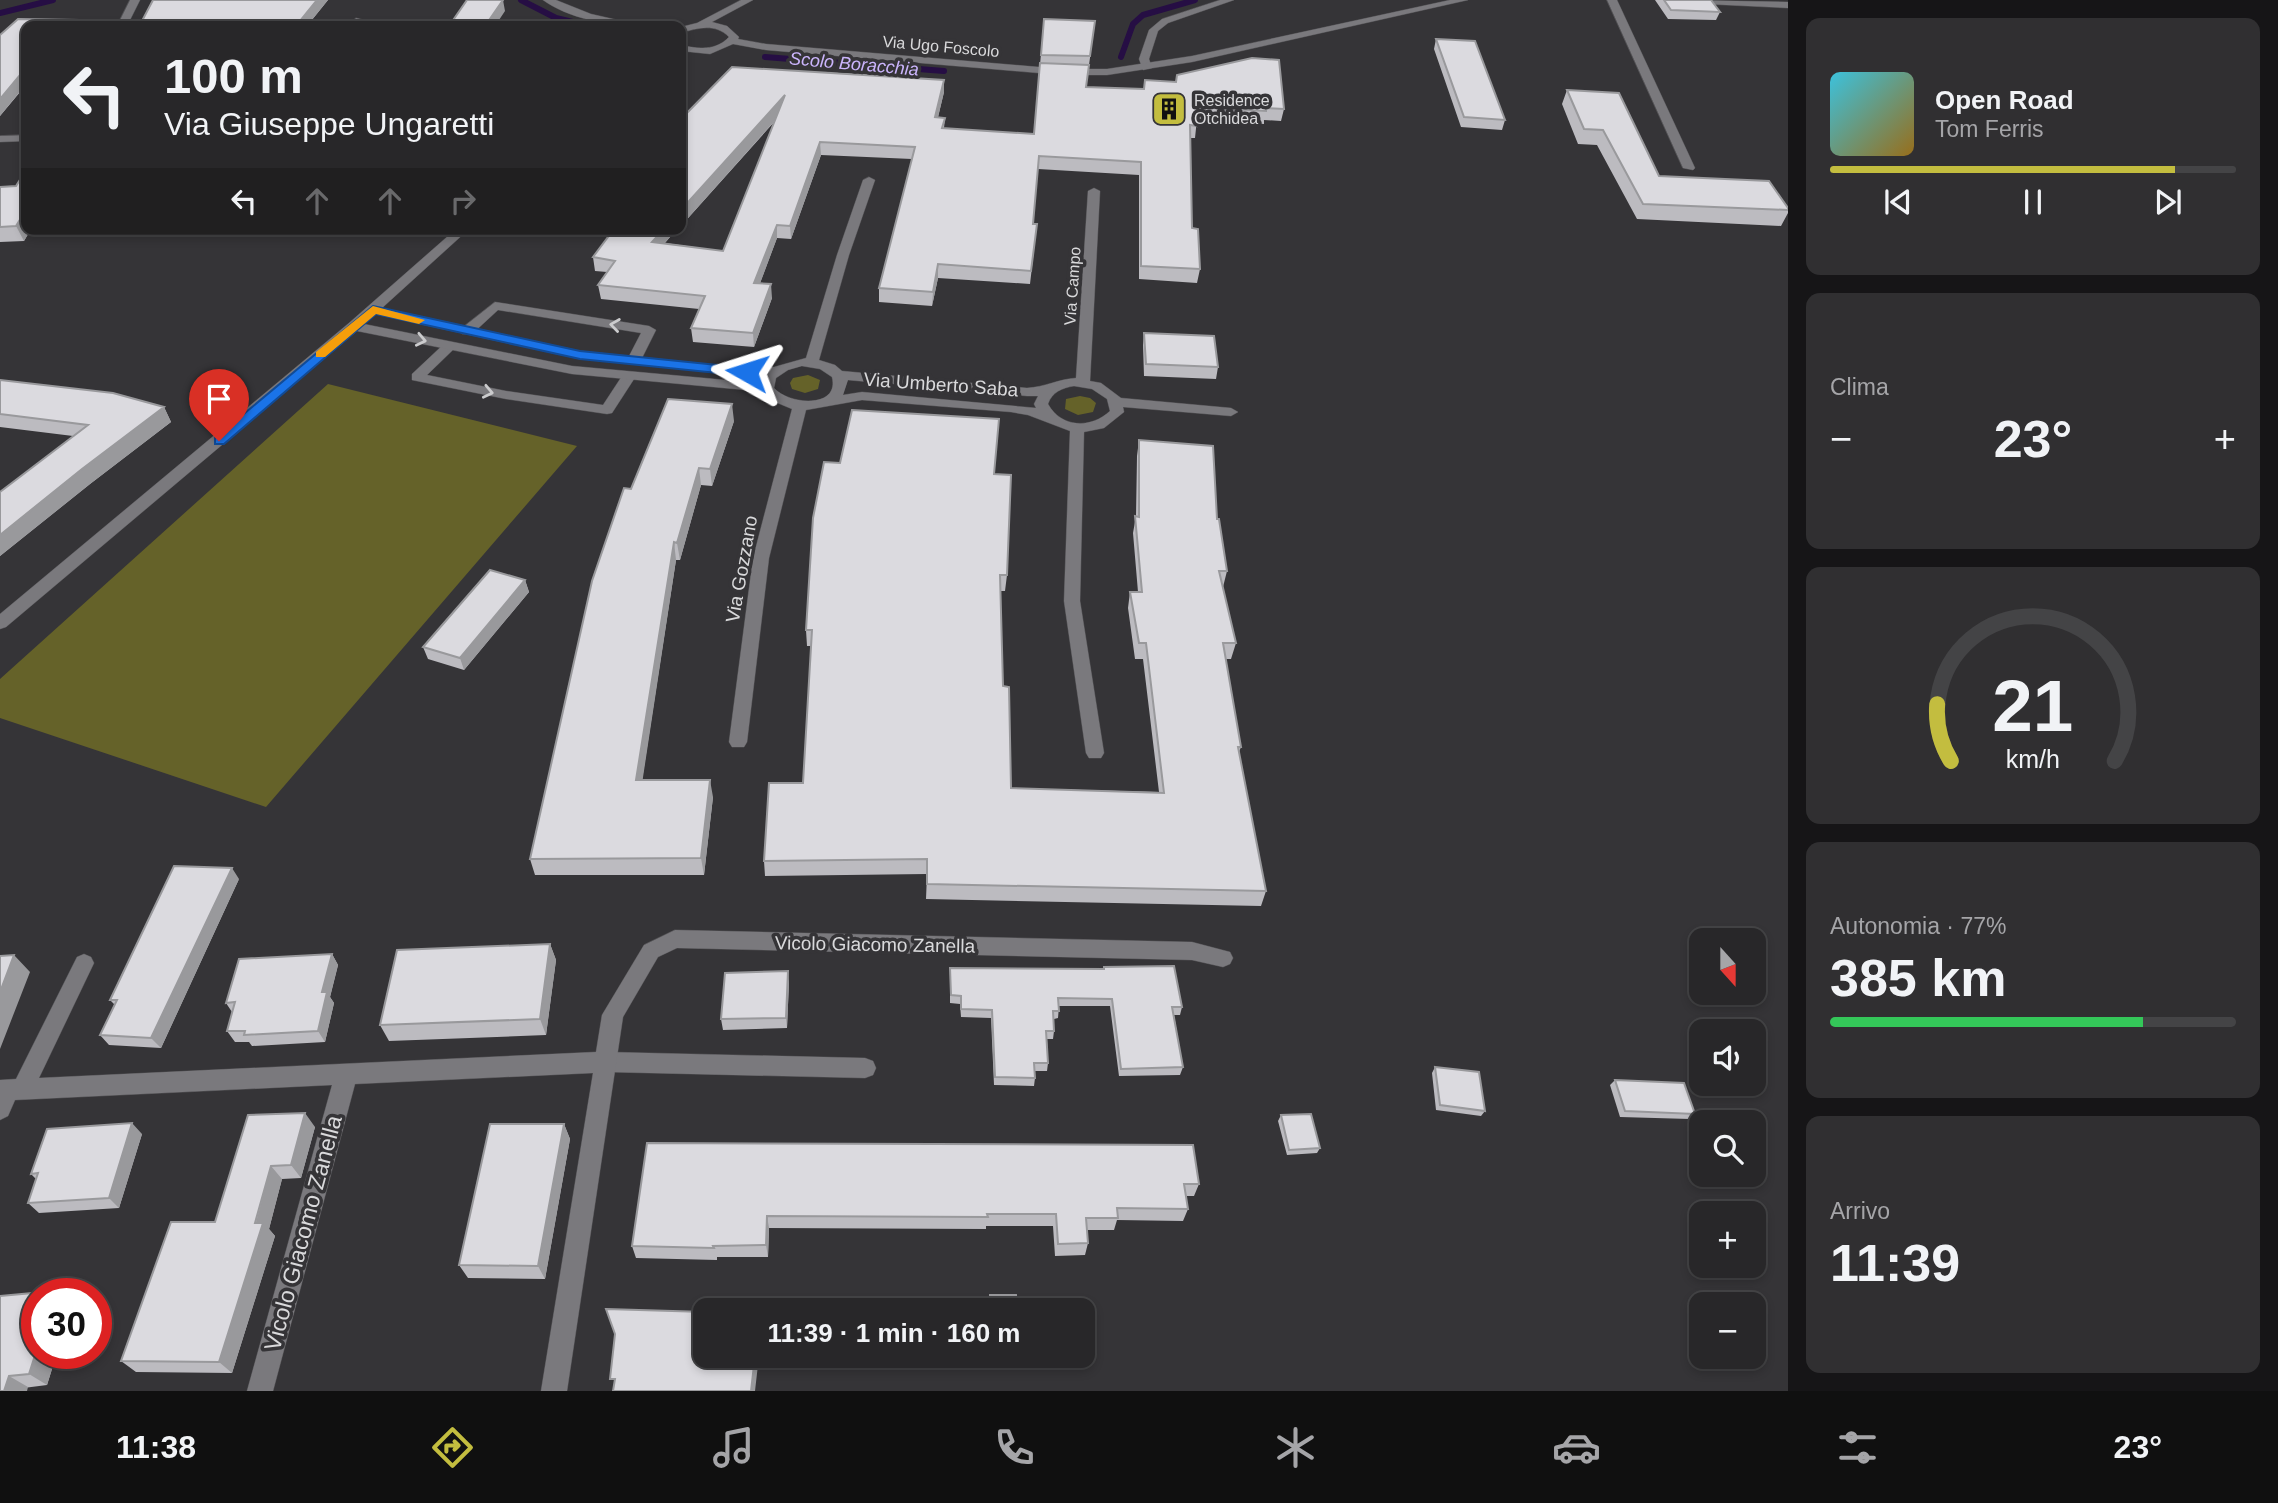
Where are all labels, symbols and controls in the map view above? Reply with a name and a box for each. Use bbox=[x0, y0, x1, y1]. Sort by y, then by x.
street label: Via Ugo Foscolo bbox=[882, 33, 1000, 60]
water label: Scolo Boracchia bbox=[788, 48, 920, 80]
icon: left bbox=[49, 49, 140, 140]
text: 100 m bbox=[164, 49, 303, 103]
text: Open Road bbox=[1935, 85, 2074, 115]
building icon: Residence Otchidea bbox=[1150, 90, 1188, 128]
place label: Residence Otchidea bbox=[1194, 92, 1270, 127]
text: Via Giuseppe Ungaretti bbox=[164, 106, 494, 142]
text: Tom Ferris bbox=[1935, 116, 2044, 142]
icon: left bbox=[225, 182, 263, 220]
icon: ahead bbox=[298, 182, 336, 220]
icon: ahead bbox=[371, 182, 409, 220]
icon: right bbox=[444, 182, 482, 220]
icon: previous bbox=[1879, 183, 1917, 221]
icon: pause bbox=[2014, 183, 2052, 221]
icon: next bbox=[2149, 183, 2187, 221]
street label: Via Campo bbox=[1061, 246, 1084, 326]
one-way arrow bbox=[609, 318, 621, 333]
one-way arrow bbox=[415, 332, 427, 346]
position arrow bbox=[710, 335, 784, 409]
pin bbox=[189, 369, 249, 441]
street label: Via Umberto Saba bbox=[863, 369, 1019, 400]
text: Clima bbox=[1830, 374, 1889, 400]
icon: arrive bbox=[200, 380, 238, 418]
one-way arrow bbox=[482, 383, 494, 398]
text: 23° bbox=[1994, 410, 2072, 468]
text: − bbox=[1830, 418, 1852, 460]
text: + bbox=[2214, 418, 2236, 460]
street label: Via Gozzano bbox=[722, 514, 761, 624]
text: 21 bbox=[1993, 666, 2073, 747]
text: km/h bbox=[2006, 745, 2060, 773]
text: Autonomia · 77% bbox=[1830, 913, 2006, 939]
north arrow bbox=[1689, 928, 1766, 1004]
map controls bbox=[1689, 928, 1766, 1369]
street label: Vicolo Giacomo Zanella bbox=[775, 932, 976, 957]
text: 385 km bbox=[1830, 949, 2006, 1007]
button: sound bbox=[1689, 1019, 1766, 1096]
button: search bbox=[1689, 1110, 1766, 1187]
street label: Vicolo Giacomo Zanella bbox=[259, 1112, 347, 1353]
text: Arrivo bbox=[1830, 1198, 1890, 1224]
button: + bbox=[1689, 1201, 1766, 1278]
text: 11:39 bbox=[1830, 1234, 1960, 1292]
speed limit sign: 30 bbox=[21, 1278, 112, 1369]
button: − bbox=[1689, 1292, 1766, 1369]
text: 11:39 · 1 min · 160 m bbox=[768, 1318, 1020, 1348]
icon: directions bbox=[428, 1423, 477, 1472]
icon: music bbox=[709, 1423, 758, 1472]
icon: phone bbox=[990, 1423, 1039, 1472]
icon: climate bbox=[1271, 1423, 1320, 1472]
icon: car bbox=[1552, 1423, 1601, 1472]
icon: filters bbox=[1833, 1423, 1882, 1472]
text: 11:38 bbox=[116, 1429, 196, 1465]
text: 23° bbox=[2114, 1429, 2162, 1465]

